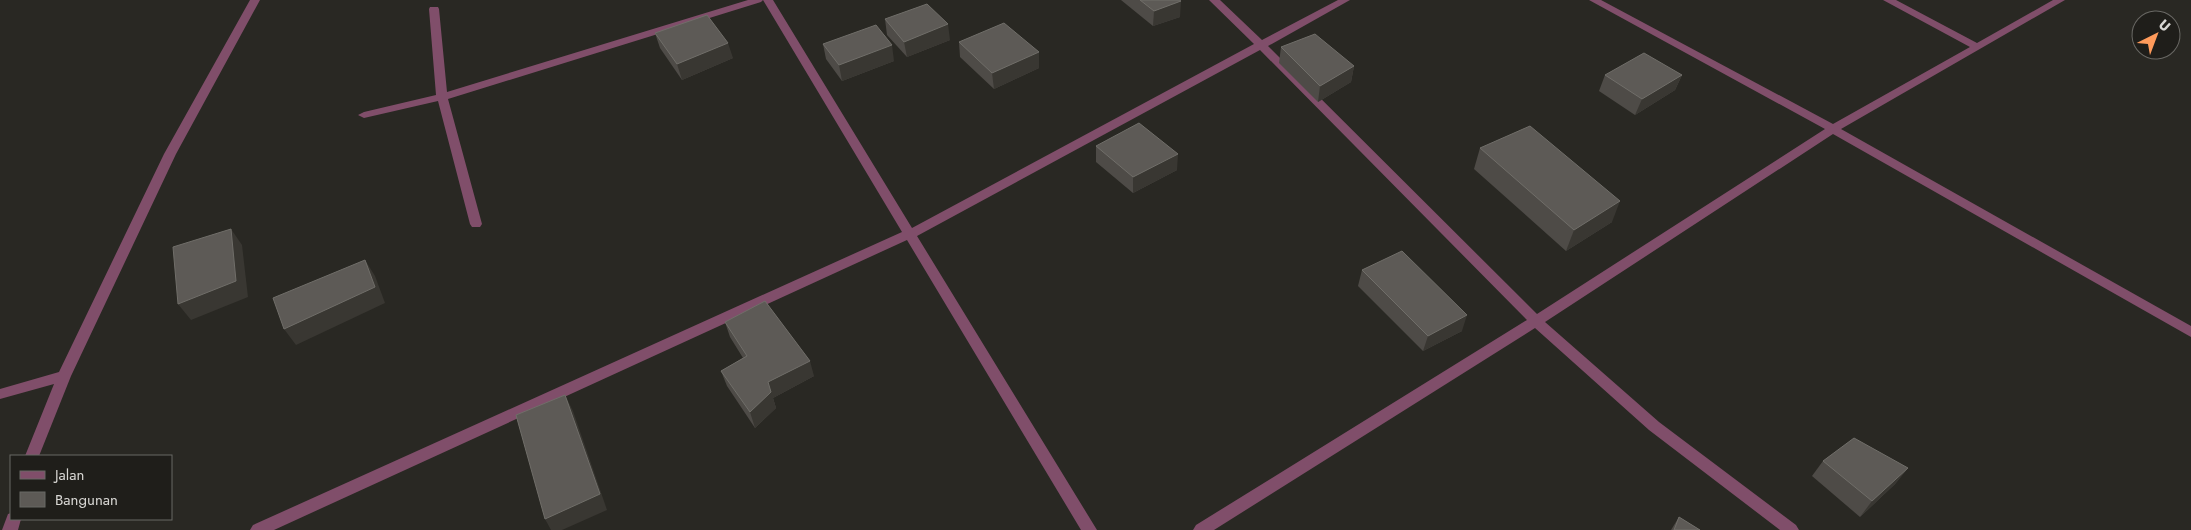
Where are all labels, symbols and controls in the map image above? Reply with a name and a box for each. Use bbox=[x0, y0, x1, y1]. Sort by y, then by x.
north arrow bbox=[2131, 10, 2181, 60]
text: U bbox=[2154, 15, 2175, 36]
legend bbox=[10, 455, 172, 520]
text: Jalan bbox=[53, 464, 84, 486]
text: Bangunan bbox=[55, 489, 118, 511]

